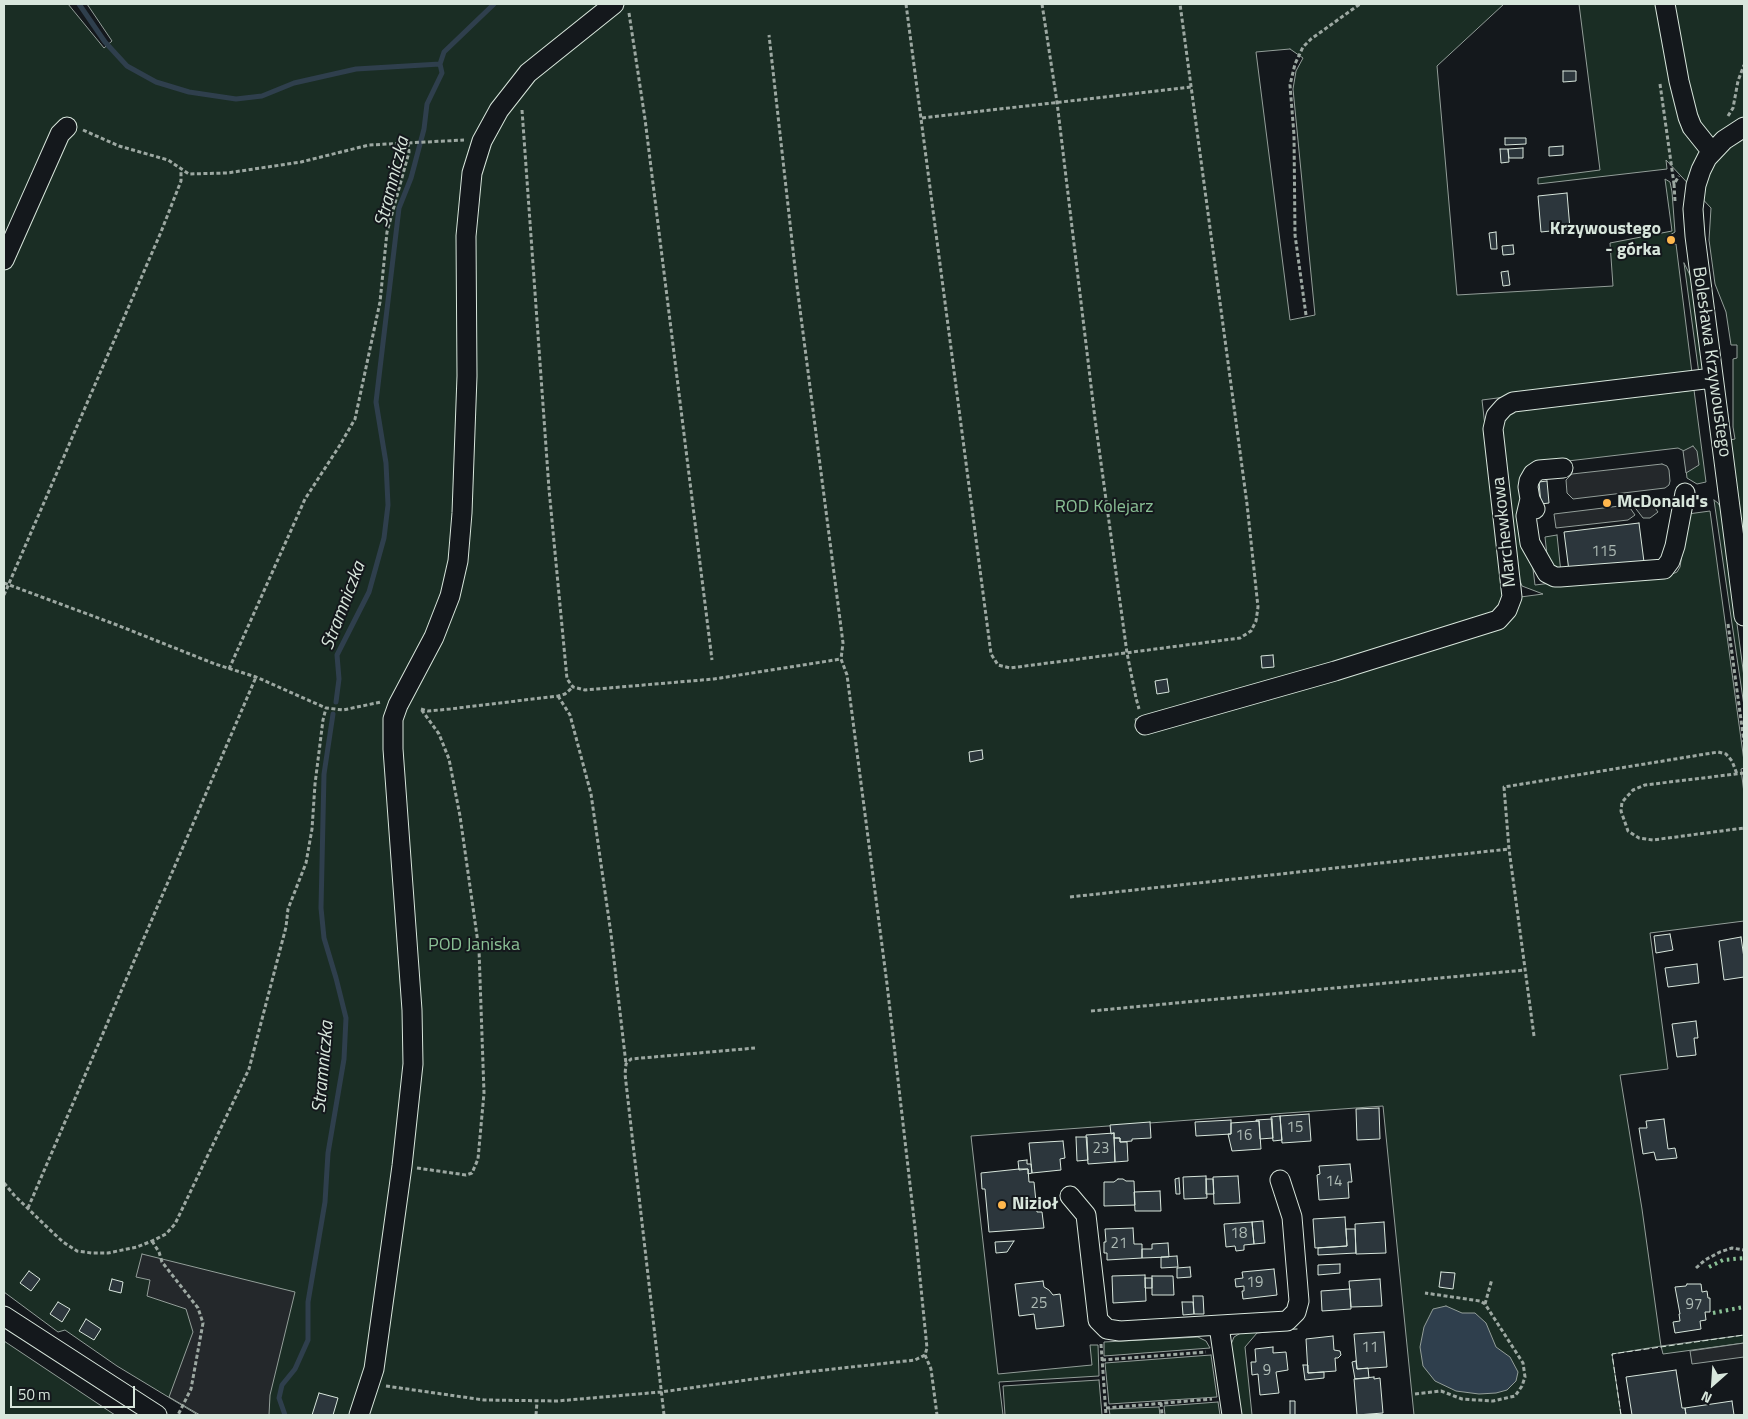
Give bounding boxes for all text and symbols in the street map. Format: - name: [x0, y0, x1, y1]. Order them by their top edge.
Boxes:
- water label: Stramniczka: [371, 135, 415, 229]
- place label: Krzywoustego - górka: [1550, 219, 1661, 262]
- marker: Krzywoustego - górka: [1665, 234, 1677, 246]
- street label: Bolesława Krzywoustego: [1687, 265, 1735, 459]
- street label: Marchewkowa: [1488, 476, 1522, 588]
- place label: McDonald's: [1617, 492, 1708, 514]
- park label: ROD Kolejarz: [1055, 497, 1153, 519]
- marker: McDonald's: [1601, 497, 1613, 509]
- house number: 115: [1591, 543, 1617, 561]
- water label: Stramniczka: [317, 559, 371, 653]
- park label: POD Janiska: [428, 935, 520, 957]
- water label: Stramniczka: [309, 1020, 339, 1114]
- house number: 15: [1287, 1119, 1303, 1137]
- house number: 16: [1236, 1127, 1252, 1145]
- house number: 23: [1093, 1140, 1109, 1158]
- house number: 14: [1326, 1173, 1342, 1191]
- place label: Nizioł: [1012, 1194, 1058, 1216]
- marker: Nizioł: [996, 1199, 1008, 1211]
- house number: 18: [1231, 1225, 1247, 1243]
- house number: 21: [1111, 1235, 1127, 1253]
- house number: 19: [1247, 1274, 1263, 1292]
- house number: 25: [1031, 1295, 1047, 1313]
- house number: 97: [1686, 1296, 1702, 1314]
- house number: 11: [1362, 1339, 1378, 1357]
- north arrow: [1688, 1359, 1738, 1409]
- house number: 9: [1263, 1362, 1271, 1380]
- scale bar: [12, 1376, 138, 1408]
- text: 50 m: [18, 1383, 51, 1406]
- text: N: [1697, 1386, 1715, 1409]

